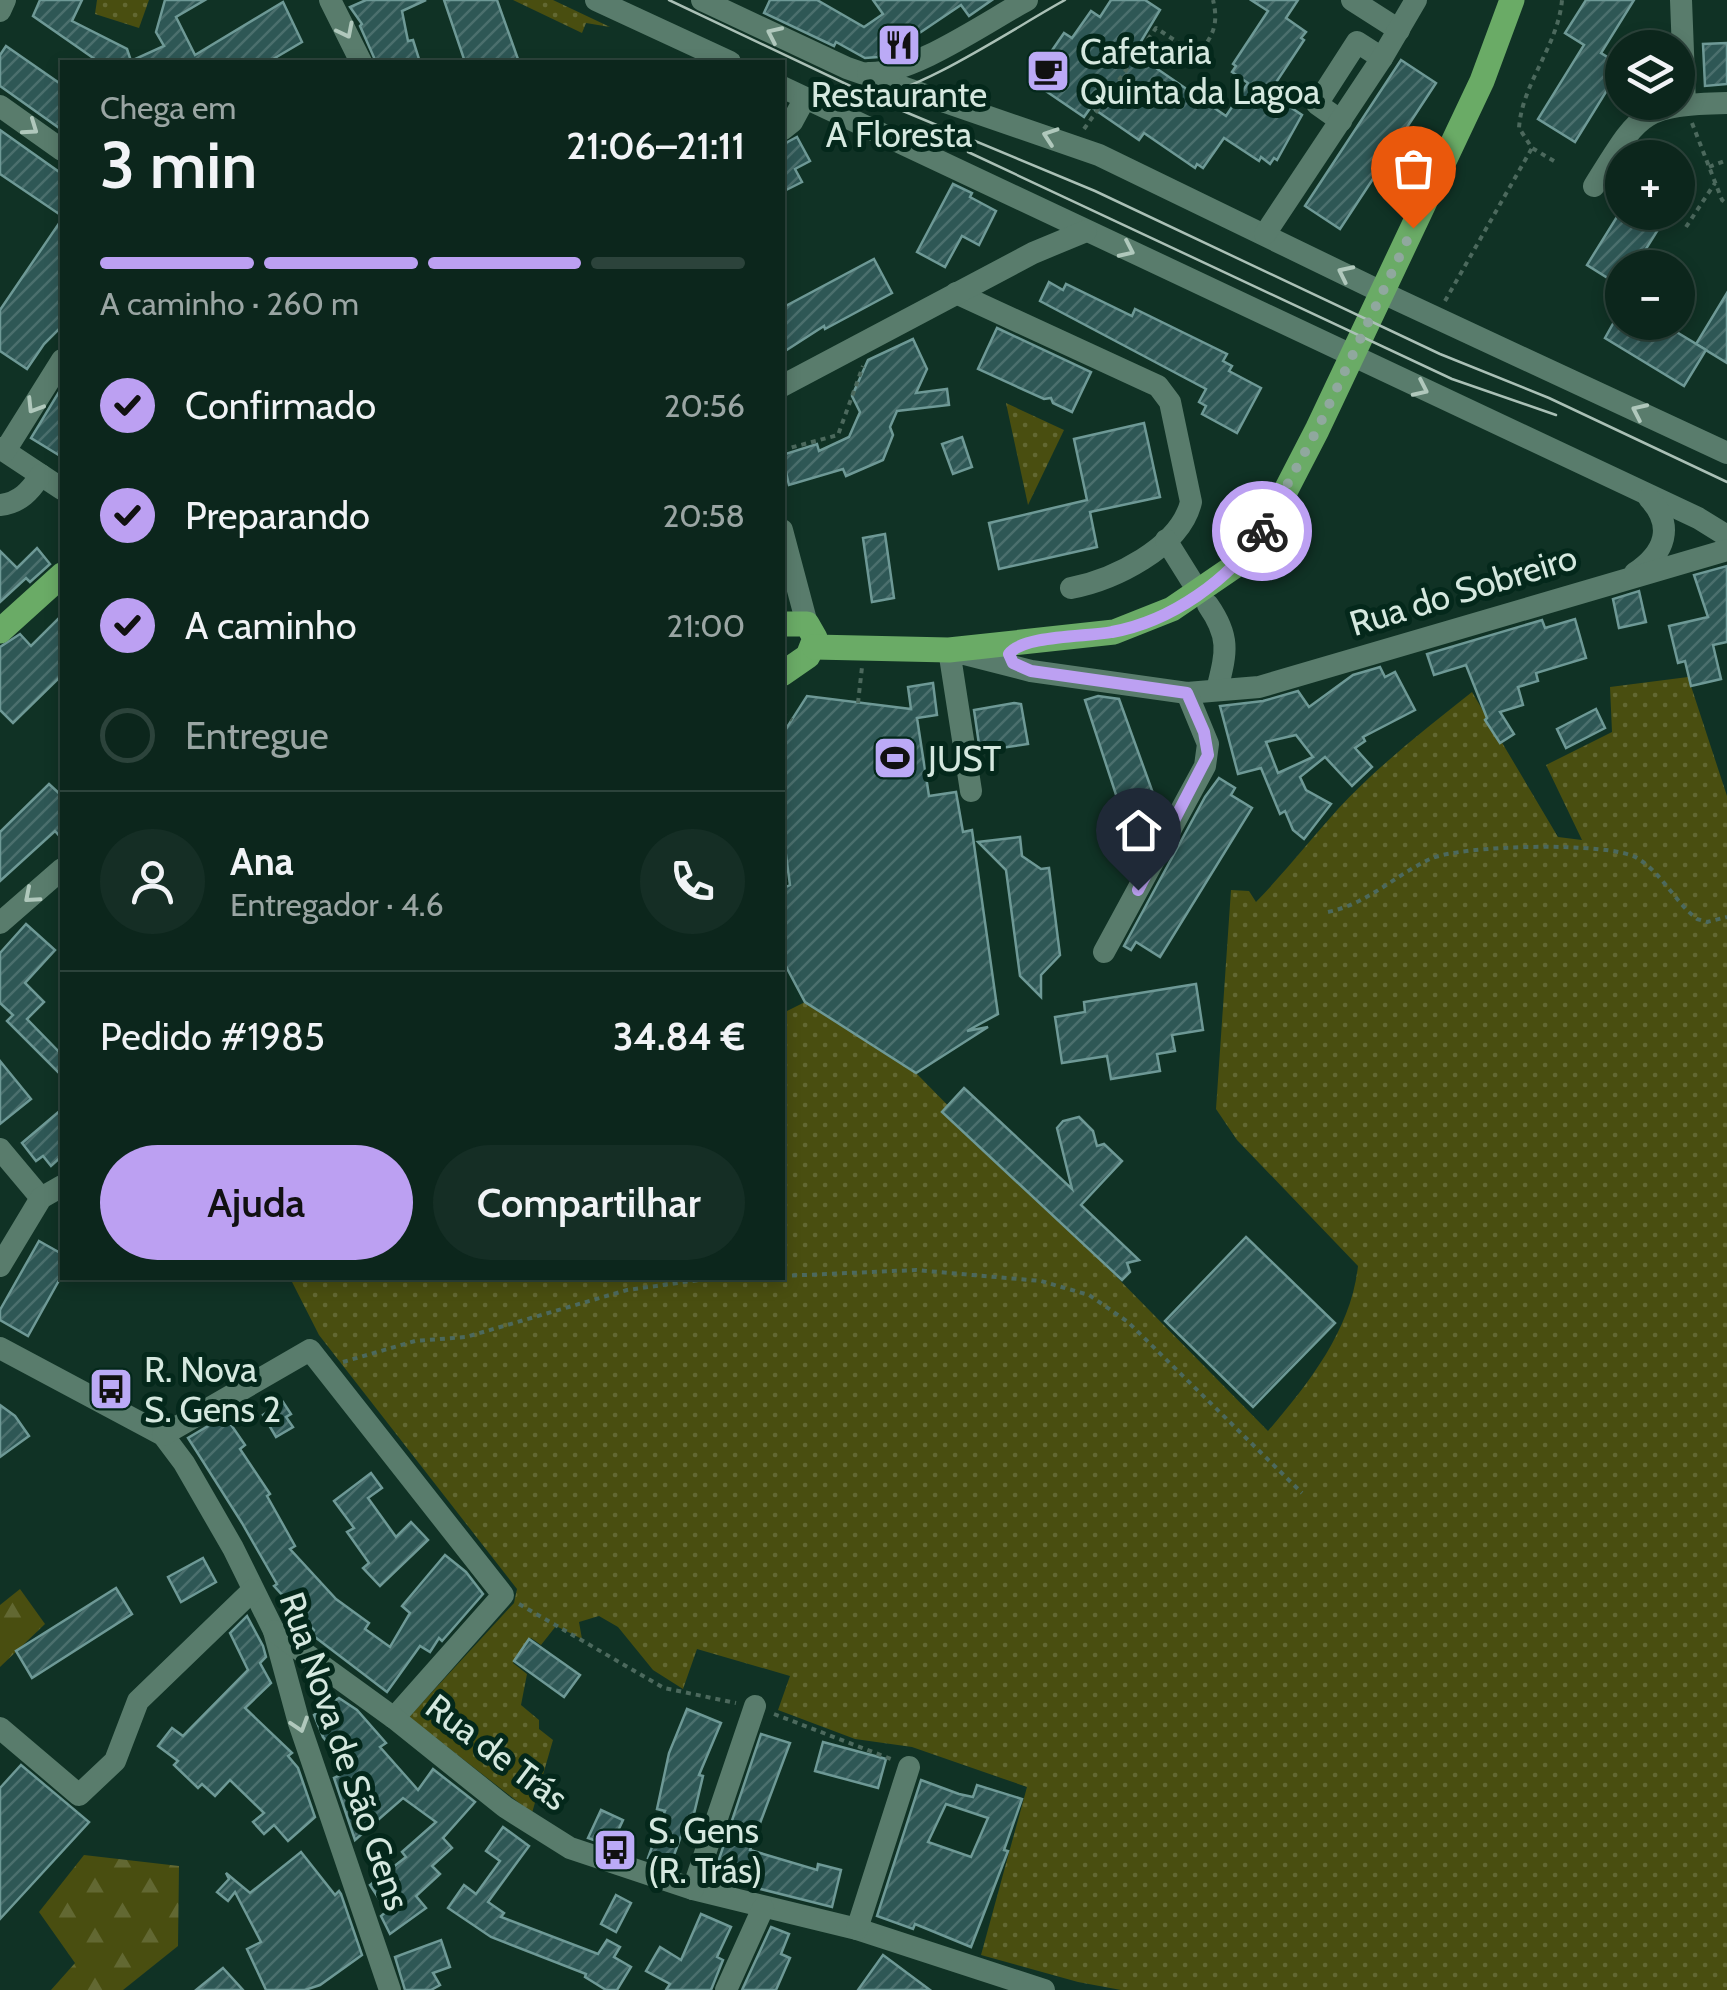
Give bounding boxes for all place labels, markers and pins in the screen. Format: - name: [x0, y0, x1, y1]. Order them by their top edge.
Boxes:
- restaurant icon: Restaurante A Floresta: [876, 22, 922, 68]
- place label: Cafetaria Quinta da Lagoa: [1080, 30, 1320, 113]
- cafe icon: Cafetaria Quinta da Lagoa: [1025, 48, 1071, 94]
- place label: Restaurante A Floresta: [811, 73, 987, 156]
- pin: [1371, 126, 1456, 229]
- sports icon: JUST: [872, 735, 918, 781]
- place label: JUST: [927, 737, 1002, 780]
- pin: [1096, 788, 1181, 891]
- place label: R. Nova S. Gens 2: [144, 1348, 281, 1431]
- bus stop icon: R. Nova S. Gens 2: [88, 1366, 134, 1412]
- place label: S. Gens (R. Trás): [648, 1809, 763, 1892]
- bus stop icon: S. Gens (R. Trás): [592, 1827, 638, 1873]

